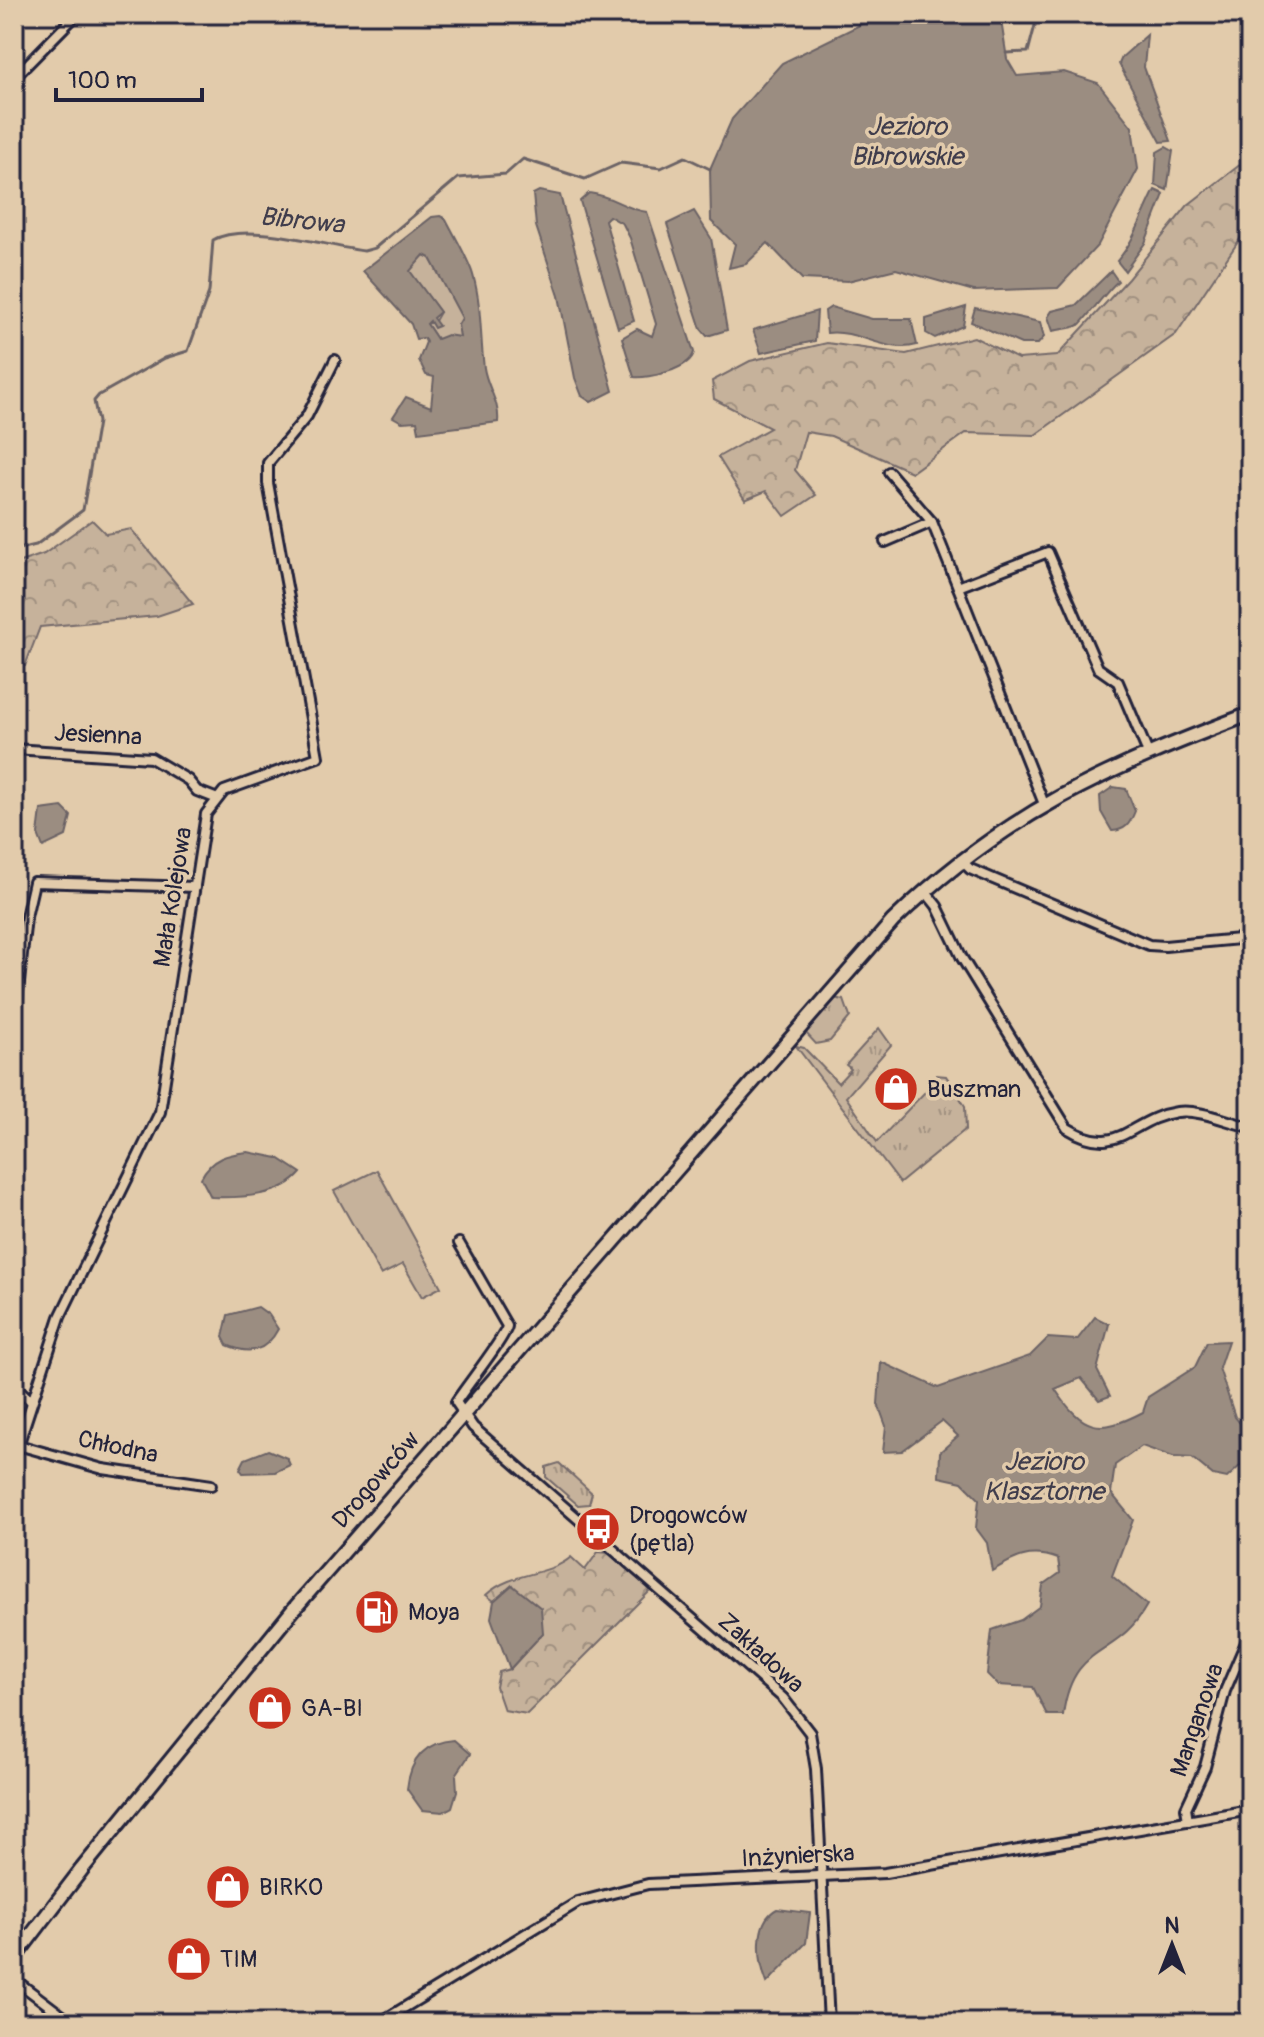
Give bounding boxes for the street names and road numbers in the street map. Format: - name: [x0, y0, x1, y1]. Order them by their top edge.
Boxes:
- street label: Jesienna: [53, 718, 143, 752]
- street label: Mała Kolejowa: [148, 825, 198, 969]
- street label: Chłodna: [75, 1424, 161, 1470]
- street label: Drogowców: [326, 1426, 426, 1534]
- street label: Zakładowa: [712, 1607, 810, 1699]
- street label: Manganowa: [1164, 1660, 1230, 1780]
- street label: Inżynierska: [741, 1839, 855, 1873]

